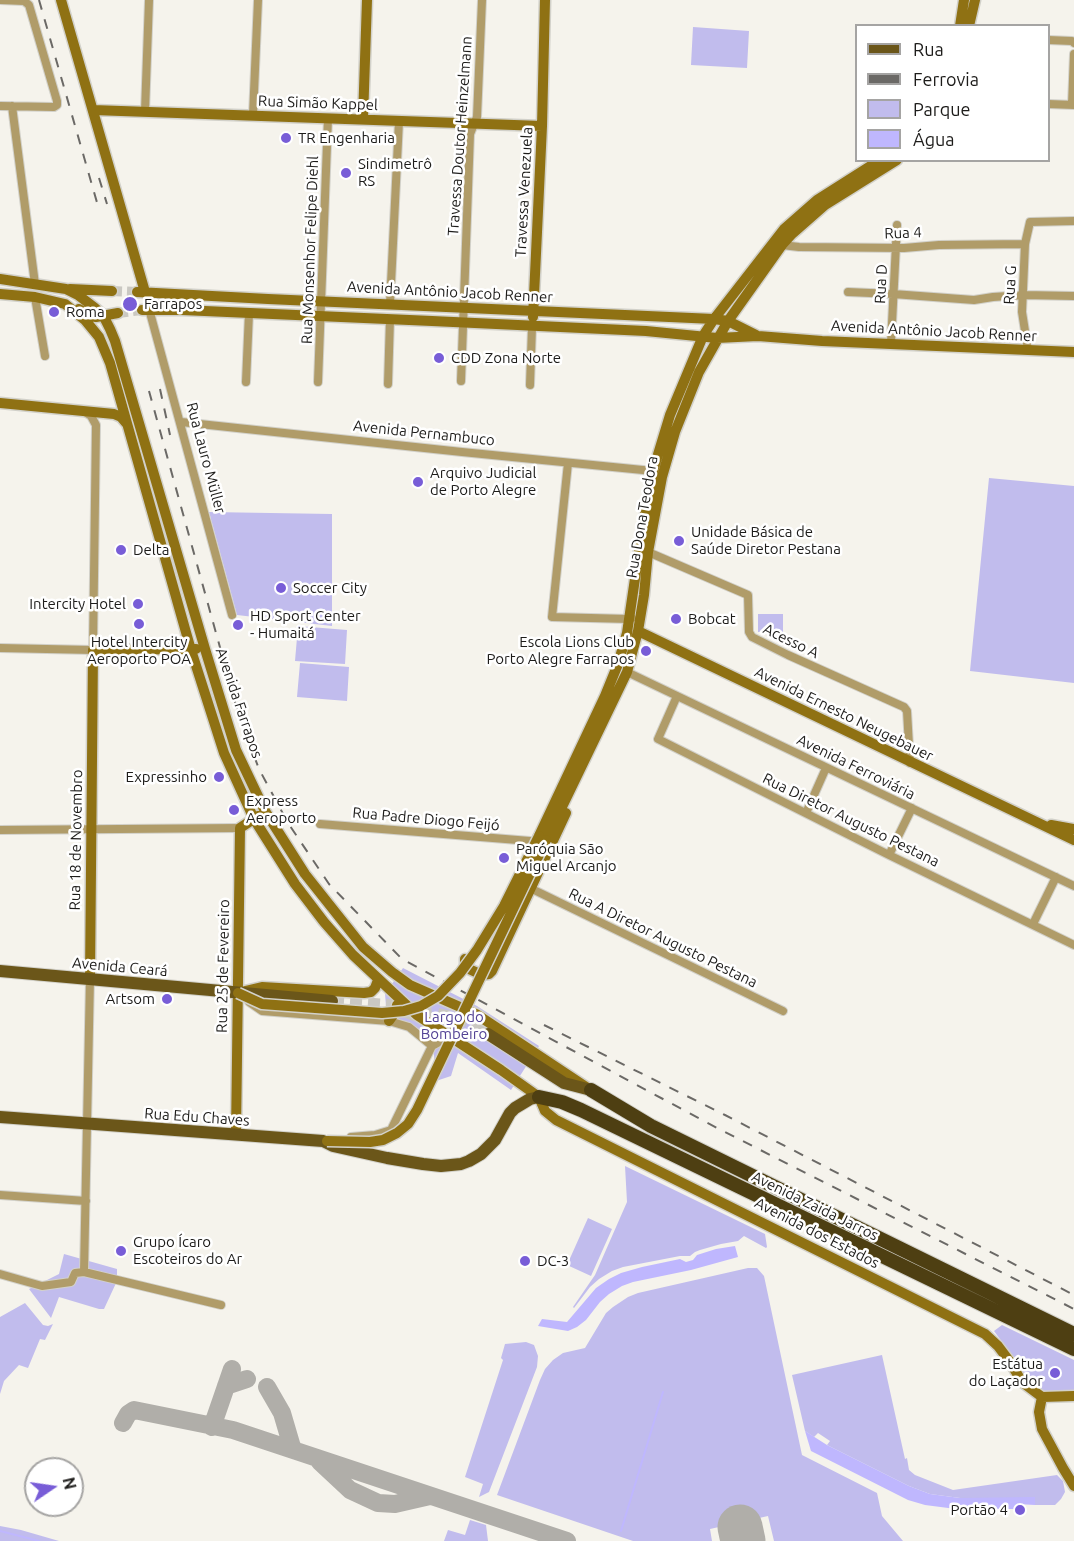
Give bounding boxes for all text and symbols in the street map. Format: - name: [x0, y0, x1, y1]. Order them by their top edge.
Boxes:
- legend: [855, 24, 1050, 162]
- street label: Travessa Doutor Heinzelmann: [444, 35, 476, 237]
- text: Rua: [913, 39, 944, 59]
- text: Ferrovia: [913, 69, 979, 89]
- street label: Rua Simão Kappel: [258, 92, 378, 114]
- text: Parque: [913, 99, 970, 119]
- street label: Travessa Venezuela: [512, 126, 536, 258]
- place label: TR Engenharia: [298, 129, 395, 147]
- text: Água: [913, 129, 955, 149]
- marker: TR Engenharia: [279, 131, 293, 145]
- place label: Sindimetrô RS: [358, 155, 432, 190]
- street label: Rua Monsenhor Felipe Diehl: [298, 156, 322, 344]
- marker: Sindimetrô RS: [339, 166, 353, 180]
- street label: Rua 4: [884, 223, 922, 243]
- street label: Rua D: [871, 264, 891, 304]
- street label: Rua G: [1000, 265, 1020, 305]
- street label: Avenida Antônio Jacob Renner: [347, 278, 553, 306]
- marker: Farrapos: [121, 295, 139, 313]
- place label: Farrapos: [144, 295, 202, 313]
- place label: Roma: [66, 303, 105, 321]
- marker: Roma: [47, 305, 61, 319]
- street label: Avenida Antônio Jacob Renner: [831, 317, 1037, 345]
- place label: CDD Zona Norte: [451, 349, 561, 367]
- marker: CDD Zona Norte: [432, 351, 446, 365]
- street label: Rua Lauro Müller: [183, 400, 229, 516]
- street label: Avenida Pernambuco: [352, 417, 496, 449]
- street label: Rua Dona Teodora: [622, 455, 662, 579]
- place label: Arquivo Judicial de Porto Alegre: [430, 464, 536, 499]
- marker: Arquivo Judicial de Porto Alegre: [411, 475, 425, 489]
- place label: Unidade Básica de Saúde Diretor Pestana: [691, 523, 841, 558]
- marker: Unidade Básica de Saúde Diretor Pestana: [672, 534, 686, 548]
- place label: Delta: [133, 541, 169, 559]
- marker: Delta: [114, 543, 128, 557]
- place label: Soccer City: [293, 579, 367, 597]
- marker: Soccer City: [274, 581, 288, 595]
- place label: Intercity Hotel: [29, 595, 126, 613]
- marker: Intercity Hotel: [131, 597, 145, 611]
- place label: HD Sport Center - Humaitá: [250, 607, 361, 642]
- place label: Bobcat: [688, 610, 736, 628]
- marker: Bobcat: [669, 612, 683, 626]
- marker: Hotel Intercity Aeroporto POA: [132, 617, 146, 631]
- marker: HD Sport Center - Humaitá: [231, 618, 245, 632]
- street label: Acesso A: [760, 620, 822, 662]
- place label: Hotel Intercity Aeroporto POA: [87, 633, 191, 668]
- place label: Escola Lions Club Porto Alegre Farrapos: [487, 633, 634, 668]
- marker: Escola Lions Club Porto Alegre Farrapos: [639, 644, 653, 658]
- street label: Avenida Farrapos: [212, 646, 266, 760]
- street label: Avenida Ernesto Neugebauer: [752, 663, 936, 765]
- street label: Avenida Ferroviária: [794, 731, 918, 803]
- place label: Expressinho: [126, 768, 207, 786]
- street label: Rua 18 de Novembro: [66, 769, 86, 911]
- street label: Rua Diretor Augusto Pestana: [760, 769, 942, 871]
- marker: Expressinho: [212, 770, 226, 784]
- place label: Express Aeroporto: [246, 792, 316, 827]
- marker: Express Aeroporto: [227, 803, 241, 817]
- street label: Rua Padre Diogo Feijó: [352, 804, 500, 834]
- place label: Paróquia São Miguel Arcanjo: [516, 840, 617, 875]
- marker: Paróquia São Miguel Arcanjo: [497, 851, 511, 865]
- street label: Rua A Diretor Augusto Pestana: [566, 884, 760, 992]
- street label: Rua 25 de Fevereiro: [213, 899, 233, 1033]
- street label: Avenida Ceará: [71, 954, 169, 980]
- place label: Artsom: [105, 990, 155, 1008]
- marker: Artsom: [160, 992, 174, 1006]
- park label: Largo do Bombeiro: [421, 1008, 487, 1043]
- street label: Rua Edu Chaves: [144, 1104, 250, 1130]
- street label: Avenida Zaida Jarros: [749, 1167, 881, 1245]
- street label: Avenida dos Estados: [752, 1194, 882, 1272]
- place label: Grupo Ícaro Escoteiros do Ar: [133, 1233, 242, 1268]
- marker: Grupo Ícaro Escoteiros do Ar: [114, 1244, 128, 1258]
- place label: DC-3: [537, 1252, 569, 1270]
- marker: DC-3: [518, 1254, 532, 1268]
- place label: Estátua do Laçador: [969, 1355, 1043, 1390]
- marker: Estátua do Laçador: [1048, 1366, 1062, 1380]
- north arrow: [24, 1457, 84, 1517]
- text: N: [59, 1476, 80, 1491]
- place label: Portão 4: [950, 1501, 1008, 1519]
- marker: Portão 4: [1013, 1503, 1027, 1517]

